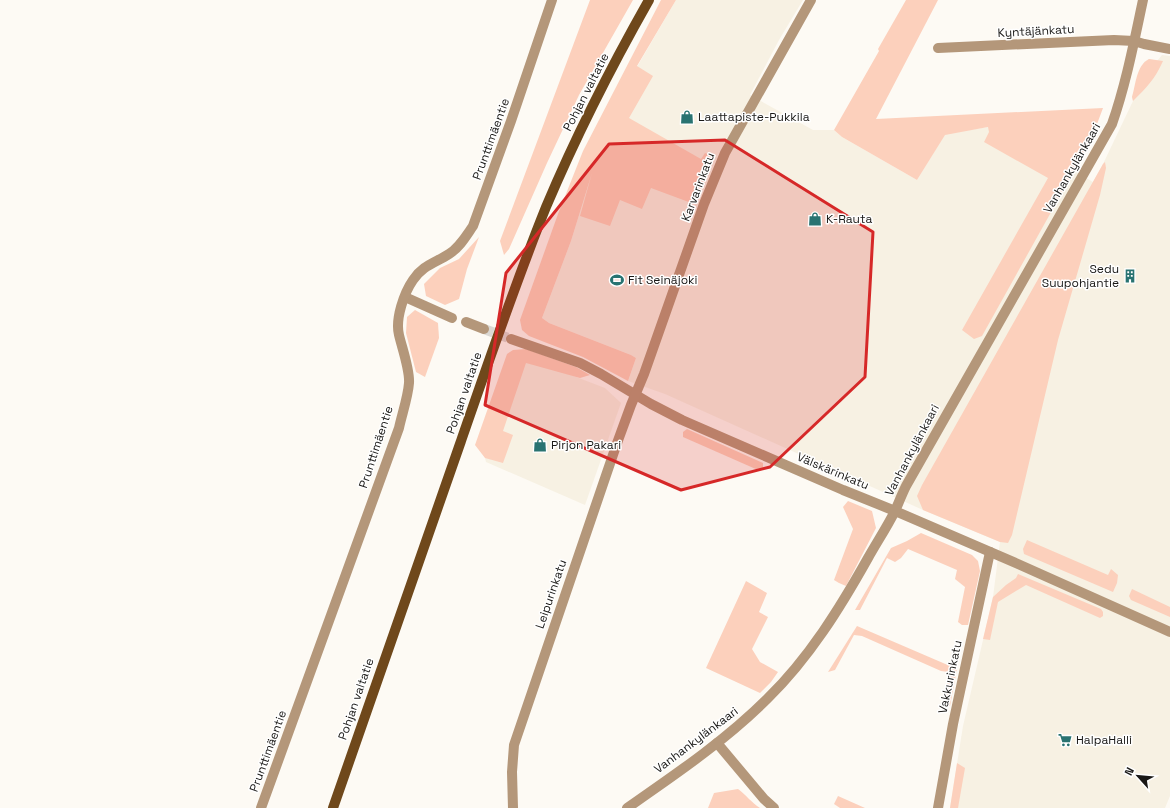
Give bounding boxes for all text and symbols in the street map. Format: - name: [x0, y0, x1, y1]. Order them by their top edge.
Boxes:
- street label: Kyntäjänkatu: [997, 21, 1075, 41]
- street label: Pohjan valtatie: [559, 50, 613, 134]
- street label: Prunttimäentie: [469, 96, 513, 182]
- shop icon: Laattapiste-Pukkila: [679, 109, 695, 125]
- place label: Laattapiste-Pukkila: [698, 109, 810, 125]
- street label: Vanhankylänkaari: [1040, 120, 1104, 216]
- street label: Karvarinkatu: [678, 150, 718, 224]
- shop icon: K-Rauta: [807, 211, 823, 227]
- place label: K-Rauta: [826, 211, 872, 227]
- place label: Sedu Suupohjantie: [1042, 261, 1119, 291]
- building icon: Sedu Suupohjantie: [1122, 268, 1138, 284]
- sports icon: Fit Seinäjoki: [609, 272, 625, 288]
- place label: Fit Seinäjoki: [628, 272, 698, 288]
- street label: Pohjan valtatie: [442, 350, 486, 436]
- street label: Vanhankylänkaari: [881, 401, 943, 499]
- street label: Prunttimäentie: [355, 404, 397, 490]
- shop icon: Pirjon Pakari: [532, 437, 548, 453]
- place label: Pirjon Pakari: [551, 437, 621, 453]
- street label: Välskärinkatu: [794, 449, 872, 493]
- street label: Leipurinkatu: [532, 557, 570, 631]
- street label: Vakkurinkatu: [934, 639, 966, 715]
- street label: Pohjan valtatie: [334, 656, 378, 742]
- street label: Vanhankylänkaari: [651, 703, 741, 777]
- street label: Prunttimäentie: [246, 708, 290, 794]
- supermarket icon: HalpaHalli: [1057, 732, 1073, 748]
- place label: HalpaHalli: [1076, 732, 1132, 748]
- north arrow: [1118, 756, 1158, 796]
- text: N: [1121, 765, 1137, 778]

